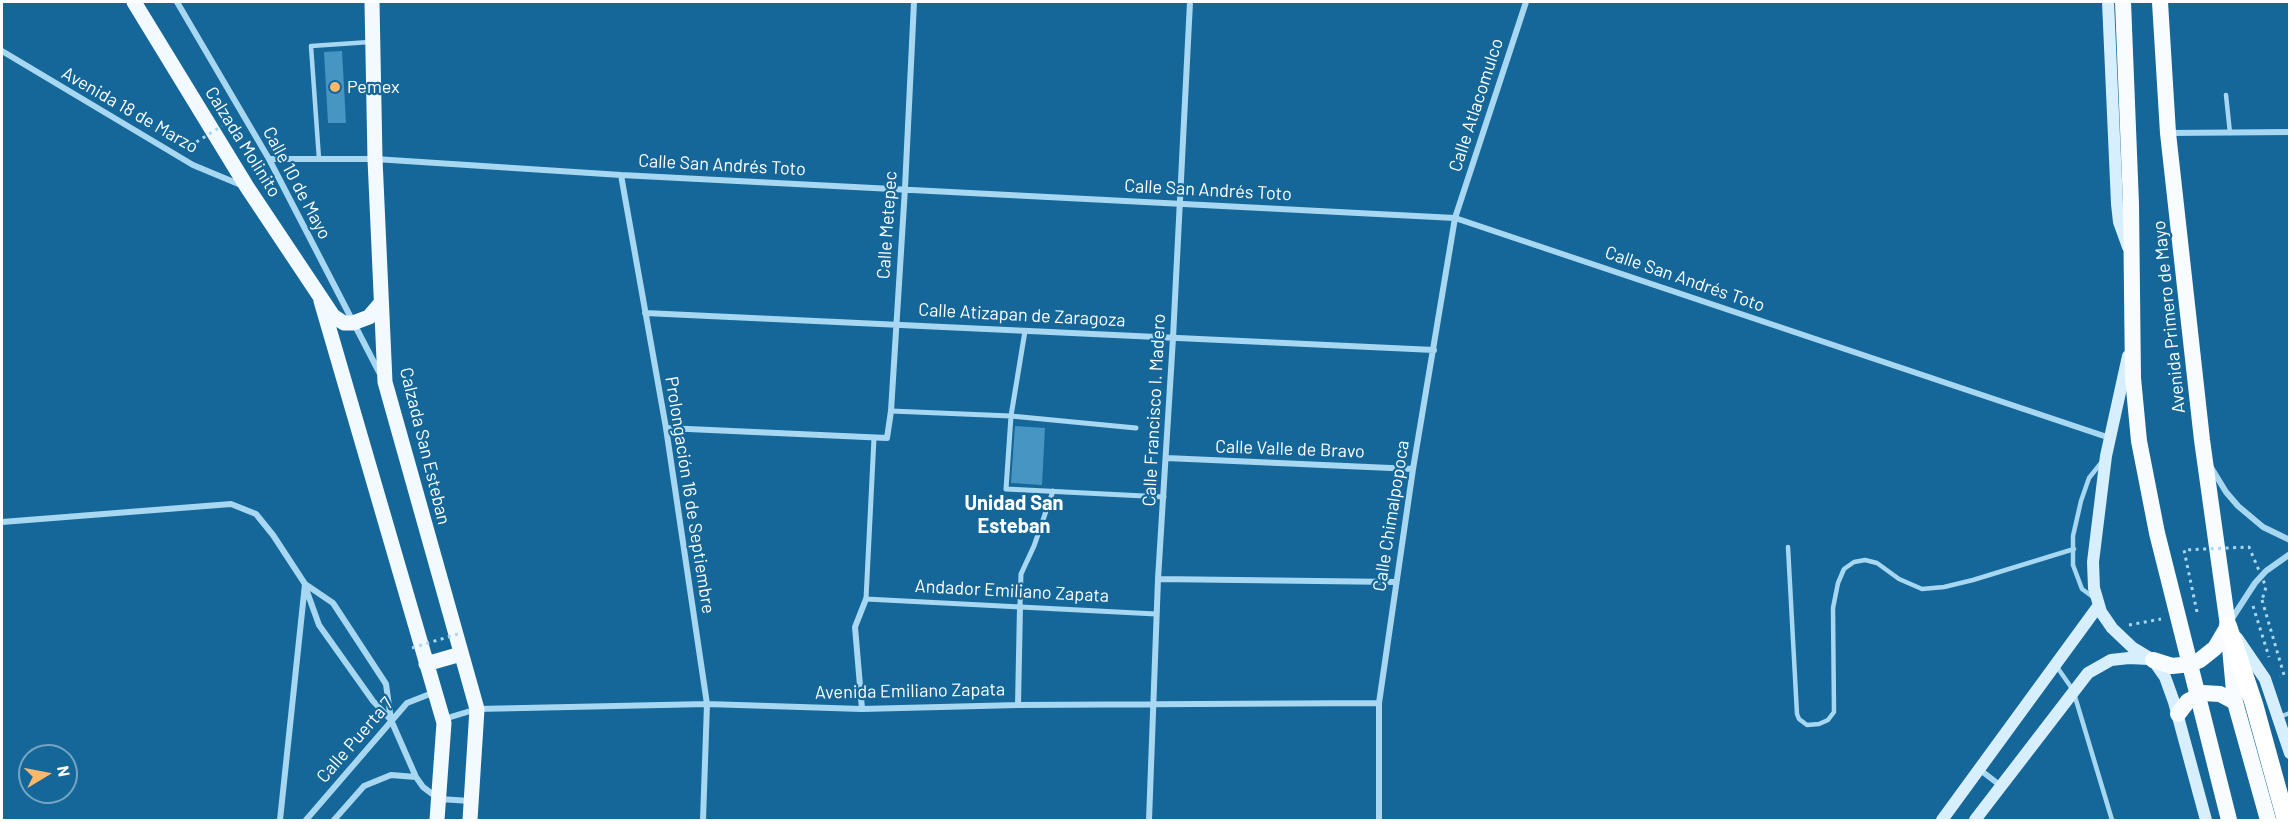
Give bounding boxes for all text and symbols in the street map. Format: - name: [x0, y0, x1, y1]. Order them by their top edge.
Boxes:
- street label: Calle Atlacomulco: [1444, 36, 1508, 174]
- street label: Avenida 18 de Marzo: [58, 62, 202, 158]
- place label: Pemex: [347, 76, 400, 98]
- marker: Pemex: [328, 80, 342, 94]
- street label: Calzada Molinito: [201, 83, 285, 201]
- street label: Calle 10 de Mayo: [258, 123, 336, 243]
- street label: Calle San Andrés Toto: [638, 150, 806, 180]
- street label: Calle Metepec: [872, 170, 902, 280]
- street label: Calle San Andrés Toto: [1124, 175, 1292, 205]
- street label: Avenida Primero de Mayo: [2148, 219, 2190, 415]
- street label: Calle San Andrés Toto: [1602, 241, 1768, 317]
- street label: Calle Atizapan de Zaragoza: [918, 299, 1126, 331]
- street label: Calle Francisco I. Madero: [1138, 313, 1170, 507]
- street label: Calzada San Esteban: [395, 365, 455, 527]
- street label: Prolongación 16 de Septiembre: [661, 375, 719, 615]
- street label: Calle Valle de Bravo: [1215, 436, 1365, 462]
- street label: Calle Chimalpopoca: [1368, 439, 1414, 593]
- district label: Unidad San Esteban: [964, 491, 1064, 538]
- street label: Andador Emiliano Zapata: [914, 575, 1110, 607]
- street label: Avenida Emiliano Zapata: [815, 679, 1005, 703]
- street label: Calle Puerta 7: [312, 693, 398, 787]
- north arrow: [18, 744, 78, 804]
- text: N: [54, 764, 75, 778]

